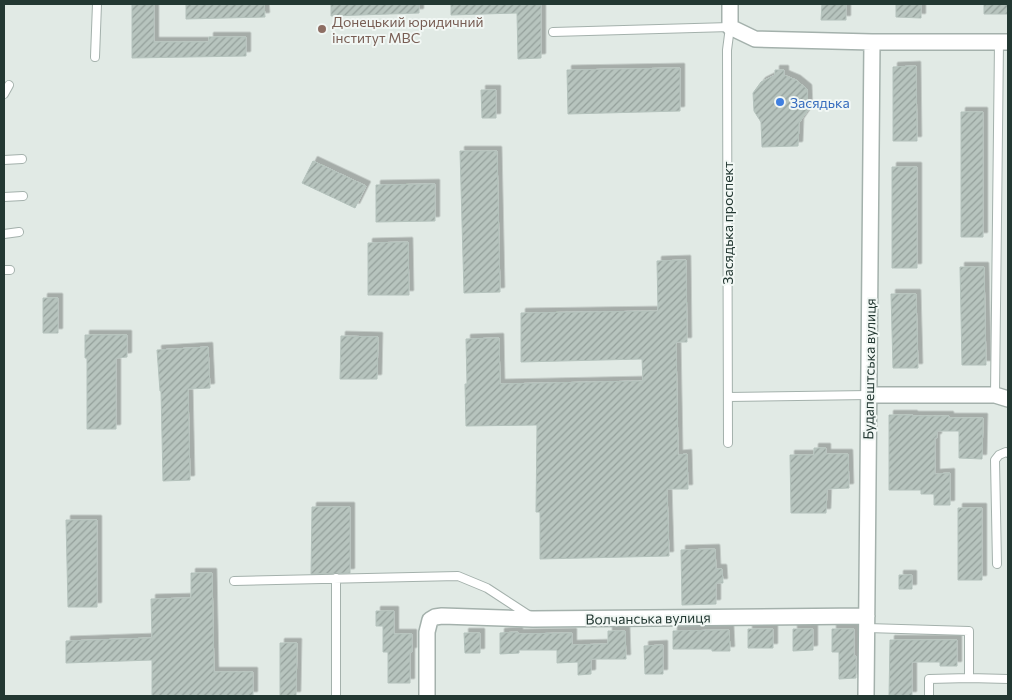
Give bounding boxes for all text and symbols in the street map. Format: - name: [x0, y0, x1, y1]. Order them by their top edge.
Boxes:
- place label: Донецький юридичний інститут МВС: [332, 13, 484, 46]
- marker: Донецький юридичний інститут МВС: [316, 23, 328, 35]
- place label: Засядька: [790, 94, 850, 111]
- marker: Засядька: [774, 96, 786, 108]
- street label: Засядька проспект: [719, 161, 736, 285]
- street label: Будапештська вулиця: [859, 298, 879, 440]
- street label: Волчанська вулиця: [585, 608, 711, 628]

